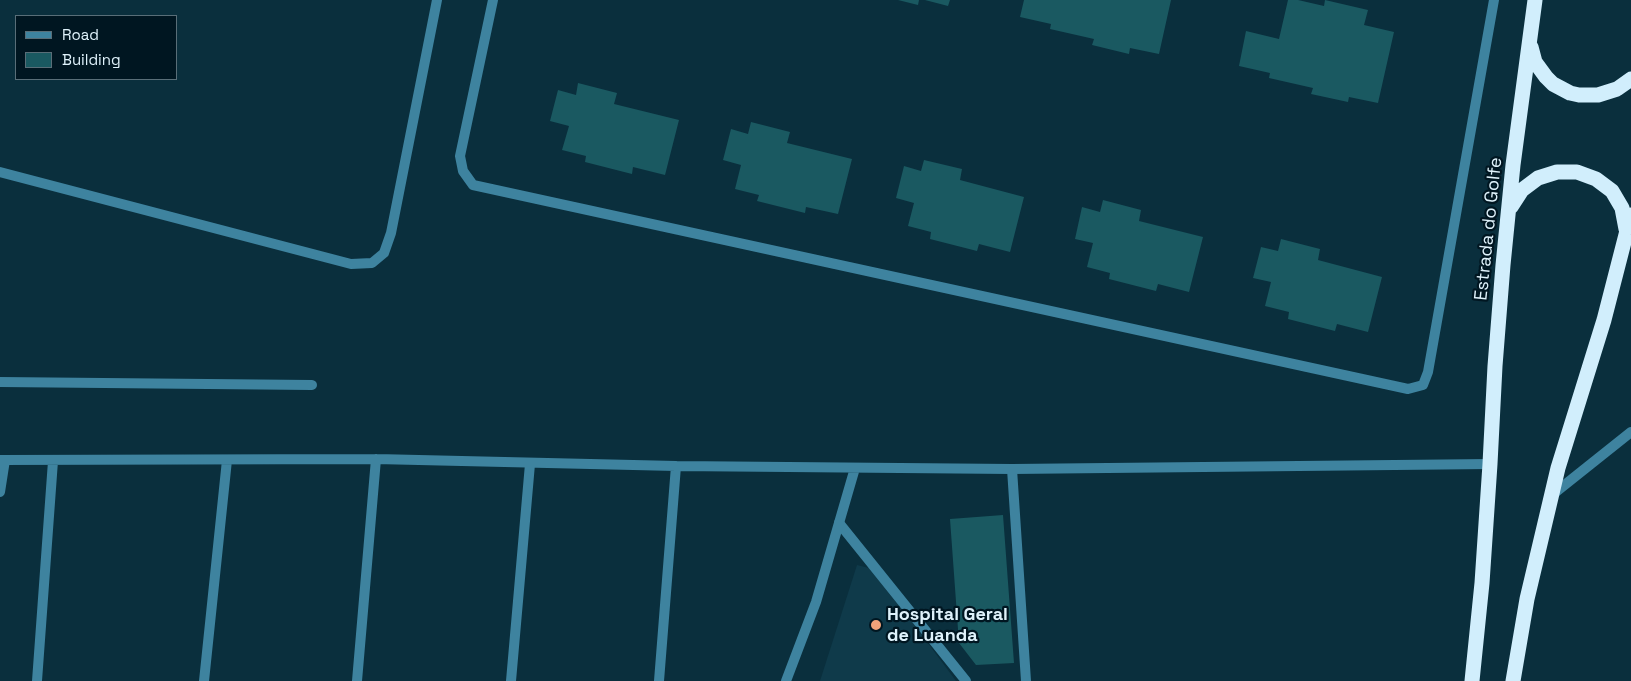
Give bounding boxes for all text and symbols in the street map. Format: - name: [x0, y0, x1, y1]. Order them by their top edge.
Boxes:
- legend: [15, 15, 178, 80]
- text: Road: [62, 25, 99, 44]
- text: Building: [62, 50, 121, 69]
- street label: Estrada do Golfe: [1471, 156, 1507, 302]
- place label: Hospital Geral de Luanda: [887, 604, 1008, 646]
- marker: Hospital Geral de Luanda: [869, 618, 883, 632]

